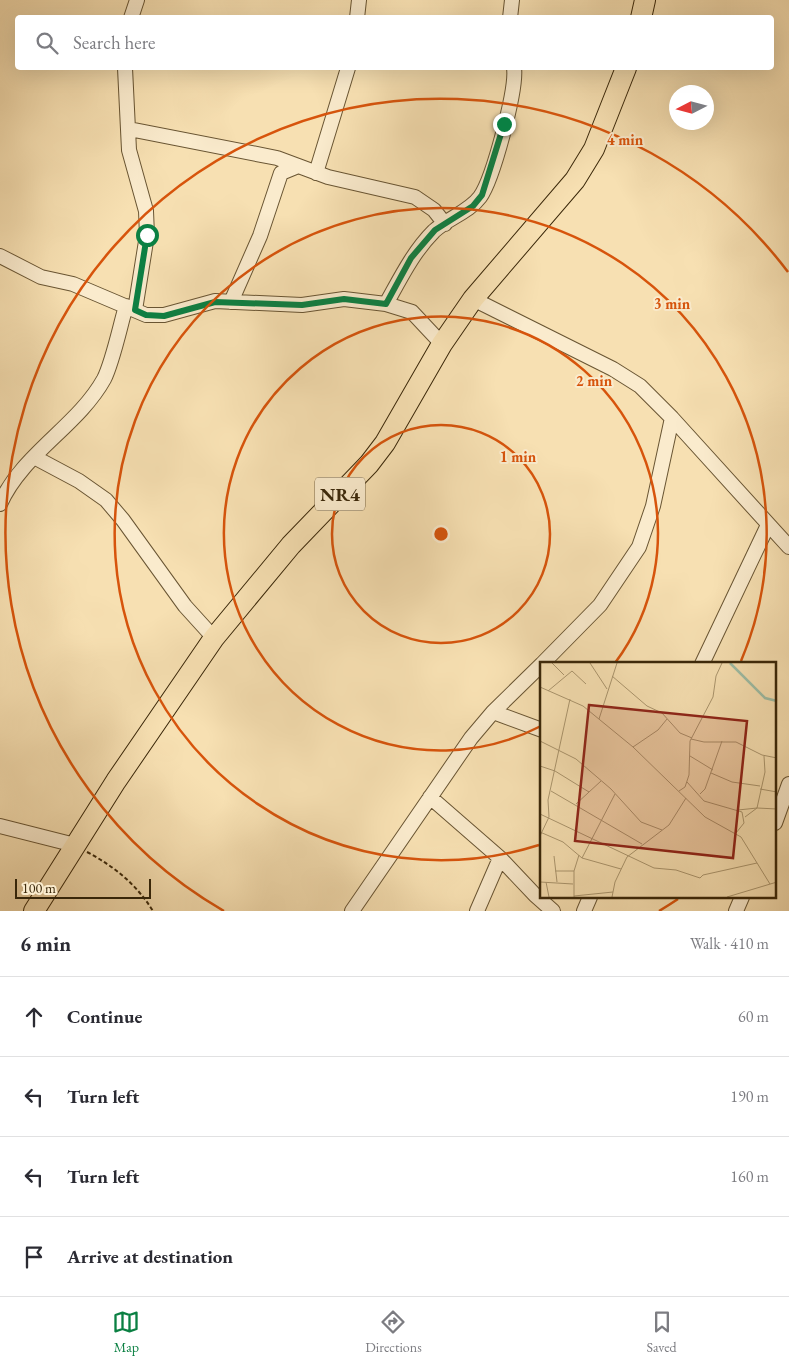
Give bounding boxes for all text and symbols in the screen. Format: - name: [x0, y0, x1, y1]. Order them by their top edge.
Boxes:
- search box: [15, 15, 774, 70]
- icon: search: [33, 29, 61, 57]
- text: Search here: [73, 30, 155, 55]
- north arrow: [669, 85, 714, 130]
- route end: [493, 113, 516, 136]
- text: 4 min: [607, 130, 644, 149]
- route start: [136, 224, 159, 247]
- text: 3 min: [654, 294, 691, 313]
- text: 2 min: [576, 371, 613, 390]
- text: 1 min: [500, 447, 537, 466]
- road number: NR4: [315, 478, 365, 510]
- centre of rings: [432, 525, 450, 543]
- inset map: [540, 662, 776, 898]
- scale bar: [15, 876, 151, 899]
- text: 100 m: [22, 879, 56, 897]
- text: 6 min: [20, 930, 71, 957]
- text: Walk · 410 m: [690, 933, 769, 954]
- icon: ahead: [20, 1003, 48, 1031]
- text: Continue: [67, 1004, 142, 1029]
- text: 60 m: [738, 1006, 769, 1027]
- icon: left: [20, 1083, 48, 1111]
- text: Turn left: [67, 1084, 139, 1109]
- text: 190 m: [730, 1086, 769, 1107]
- icon: left: [20, 1163, 48, 1191]
- text: Turn left: [67, 1164, 139, 1189]
- text: 160 m: [730, 1166, 769, 1187]
- icon: arrive: [20, 1243, 48, 1271]
- text: Arrive at destination: [67, 1244, 233, 1269]
- tab: Map: [112, 1308, 140, 1356]
- tab: Directions: [365, 1308, 422, 1356]
- tab: Saved: [647, 1308, 677, 1356]

